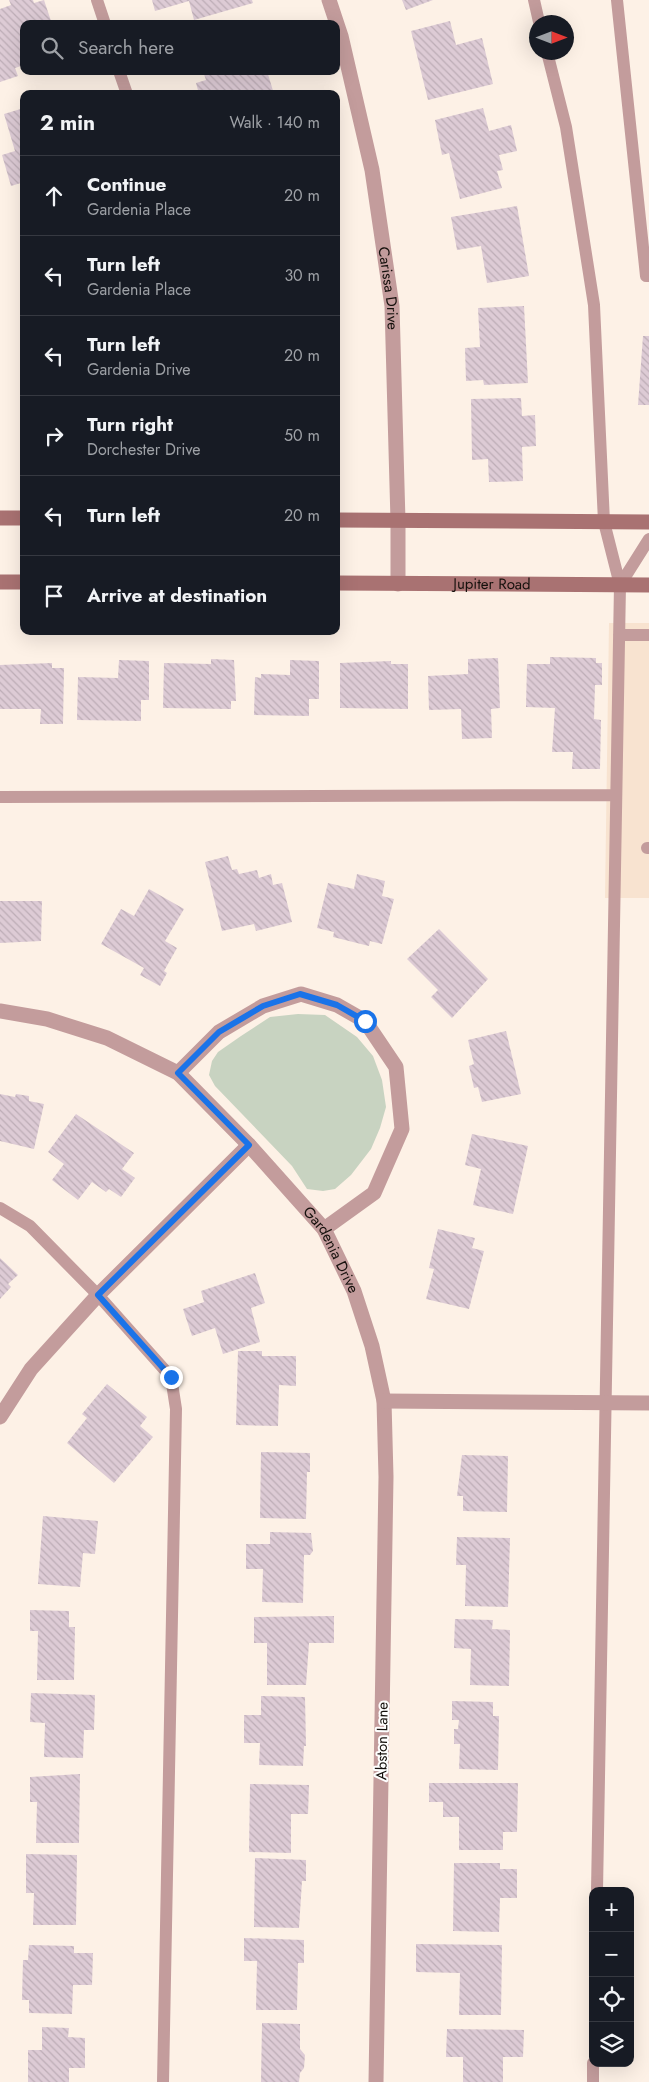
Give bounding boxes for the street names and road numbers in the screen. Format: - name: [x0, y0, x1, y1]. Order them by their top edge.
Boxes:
- street label: Carissa Drive: [372, 245, 404, 331]
- street label: Jupiter Road: [451, 573, 531, 595]
- street label: Gardenia Drive: [298, 1201, 365, 1297]
- street label: Abston Lane: [370, 1701, 394, 1780]

